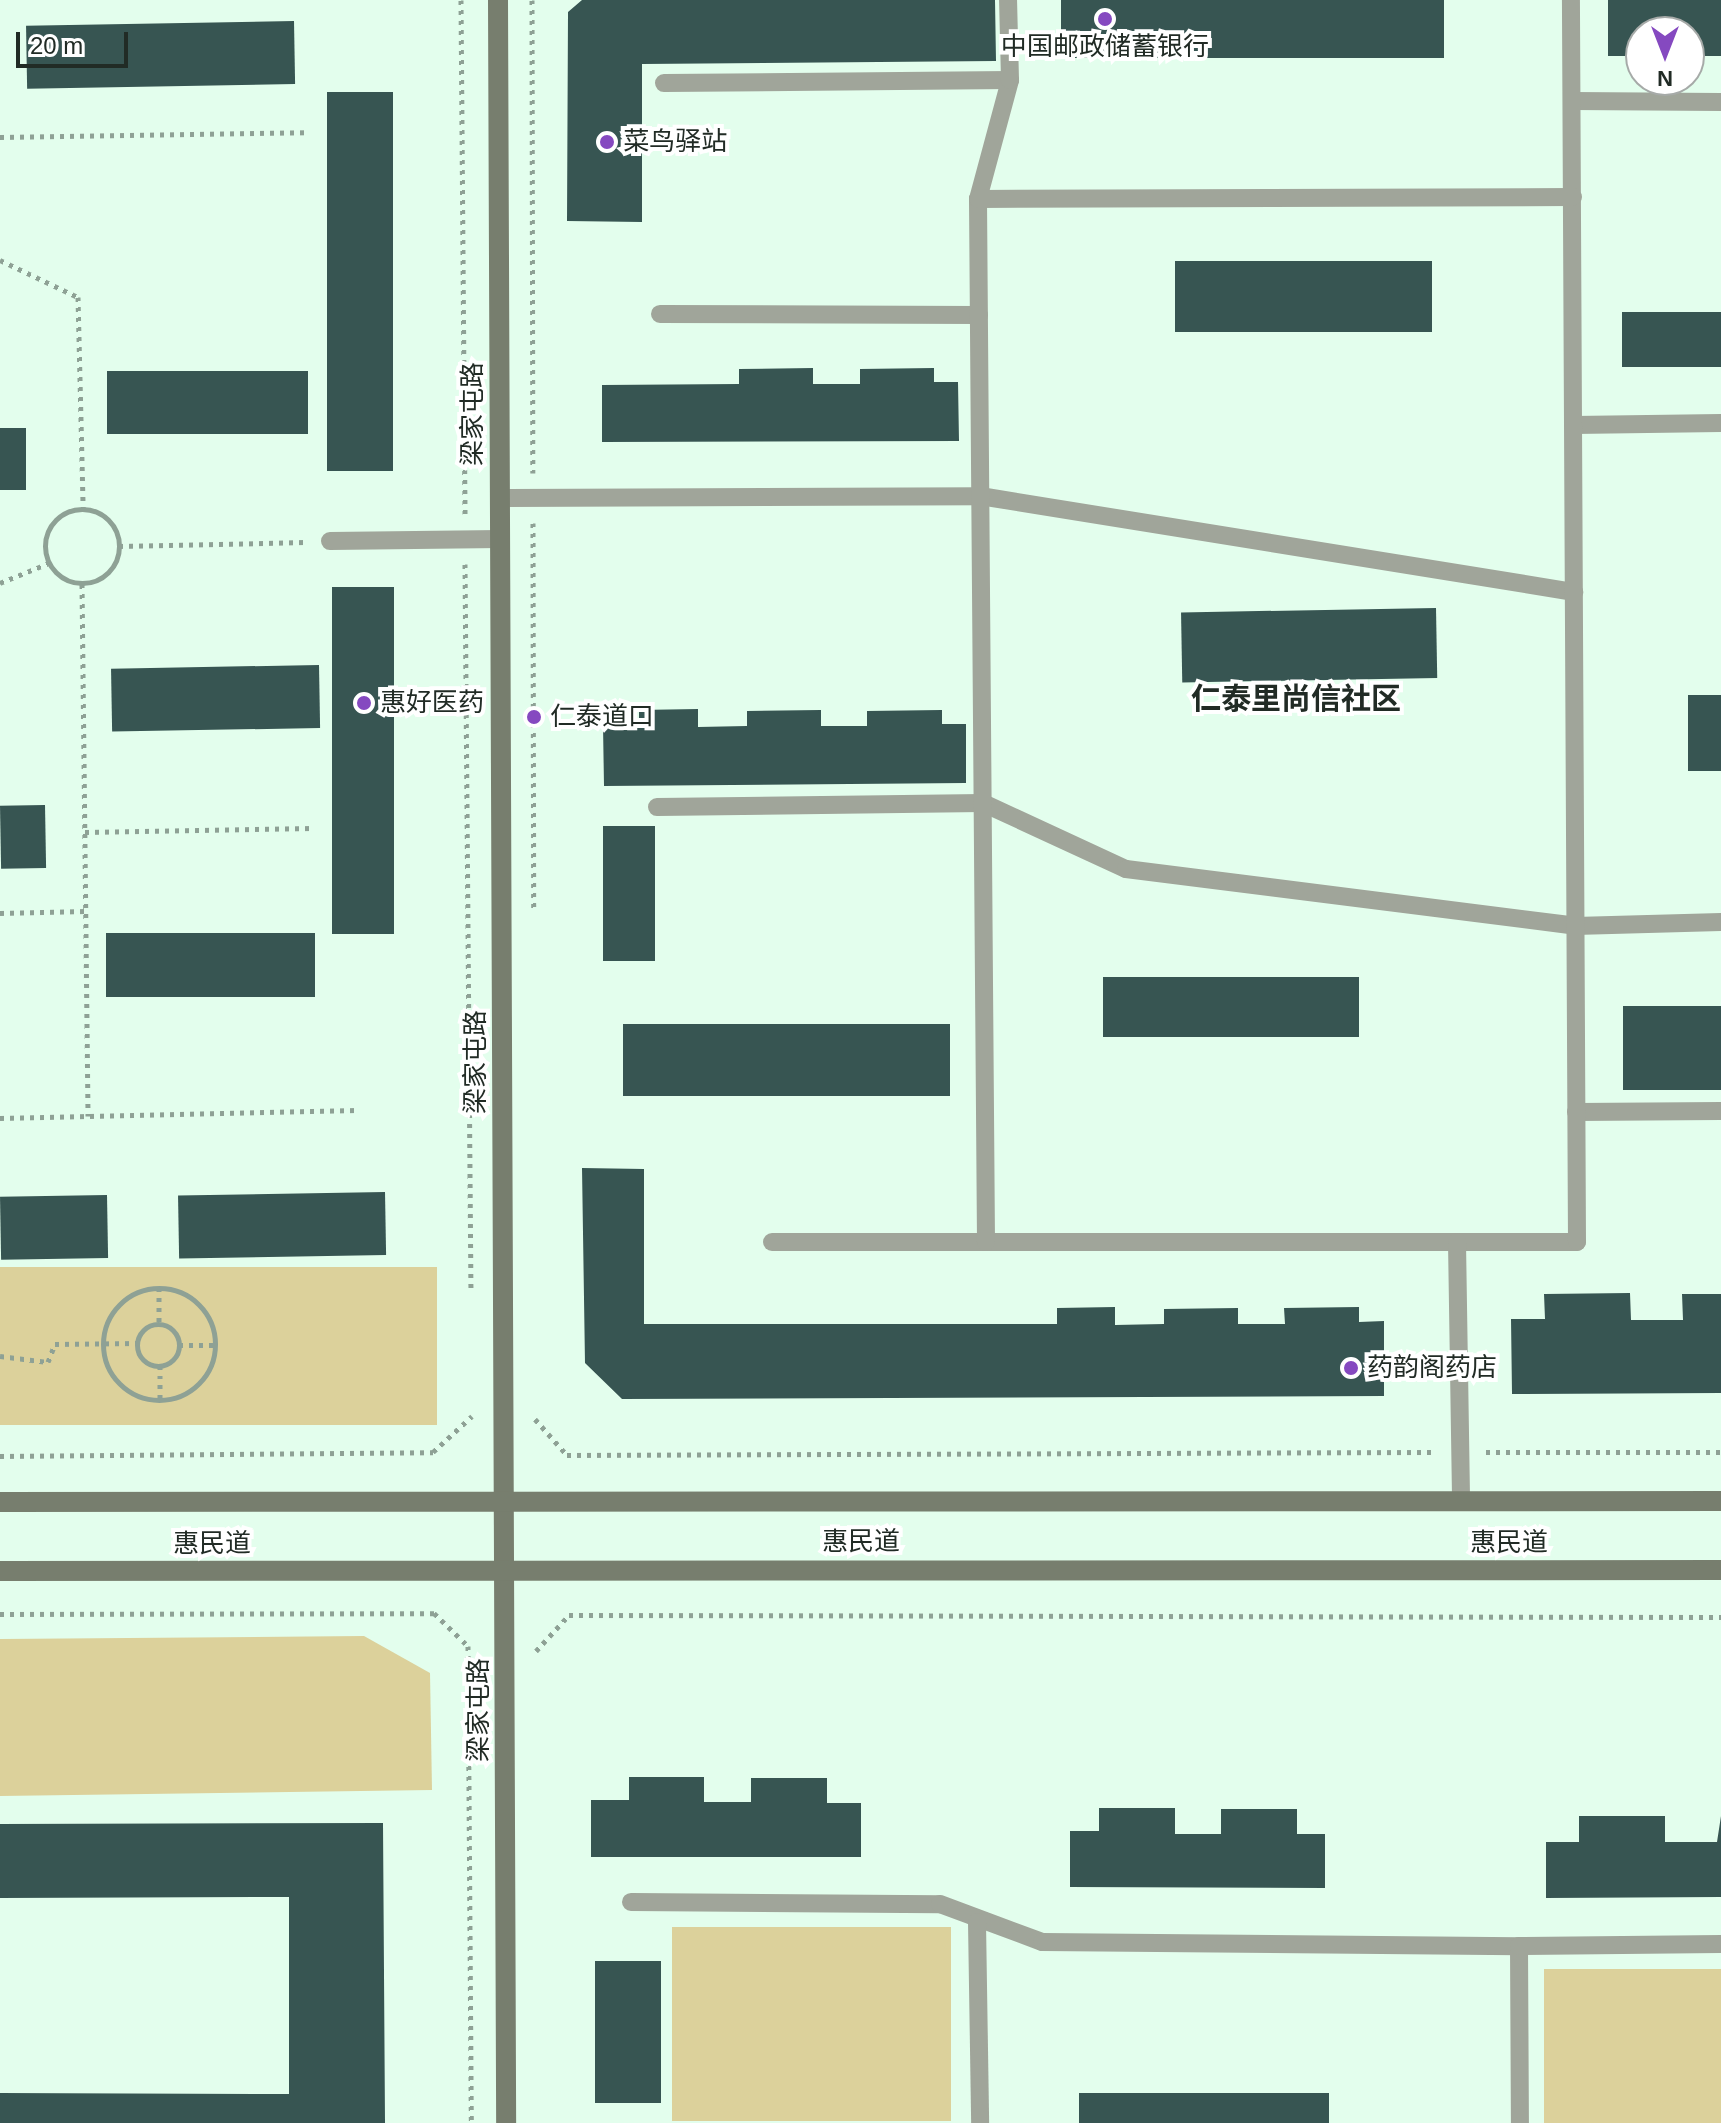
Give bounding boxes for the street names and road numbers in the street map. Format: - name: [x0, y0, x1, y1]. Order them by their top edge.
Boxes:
- street label: 梁家屯路: [457, 362, 489, 466]
- street label: 梁家屯路: [460, 1010, 492, 1114]
- street label: 惠民道: [822, 1526, 900, 1558]
- street label: 惠民道: [1470, 1527, 1548, 1559]
- street label: 惠民道: [173, 1528, 251, 1560]
- street label: 梁家屯路: [463, 1658, 495, 1762]

